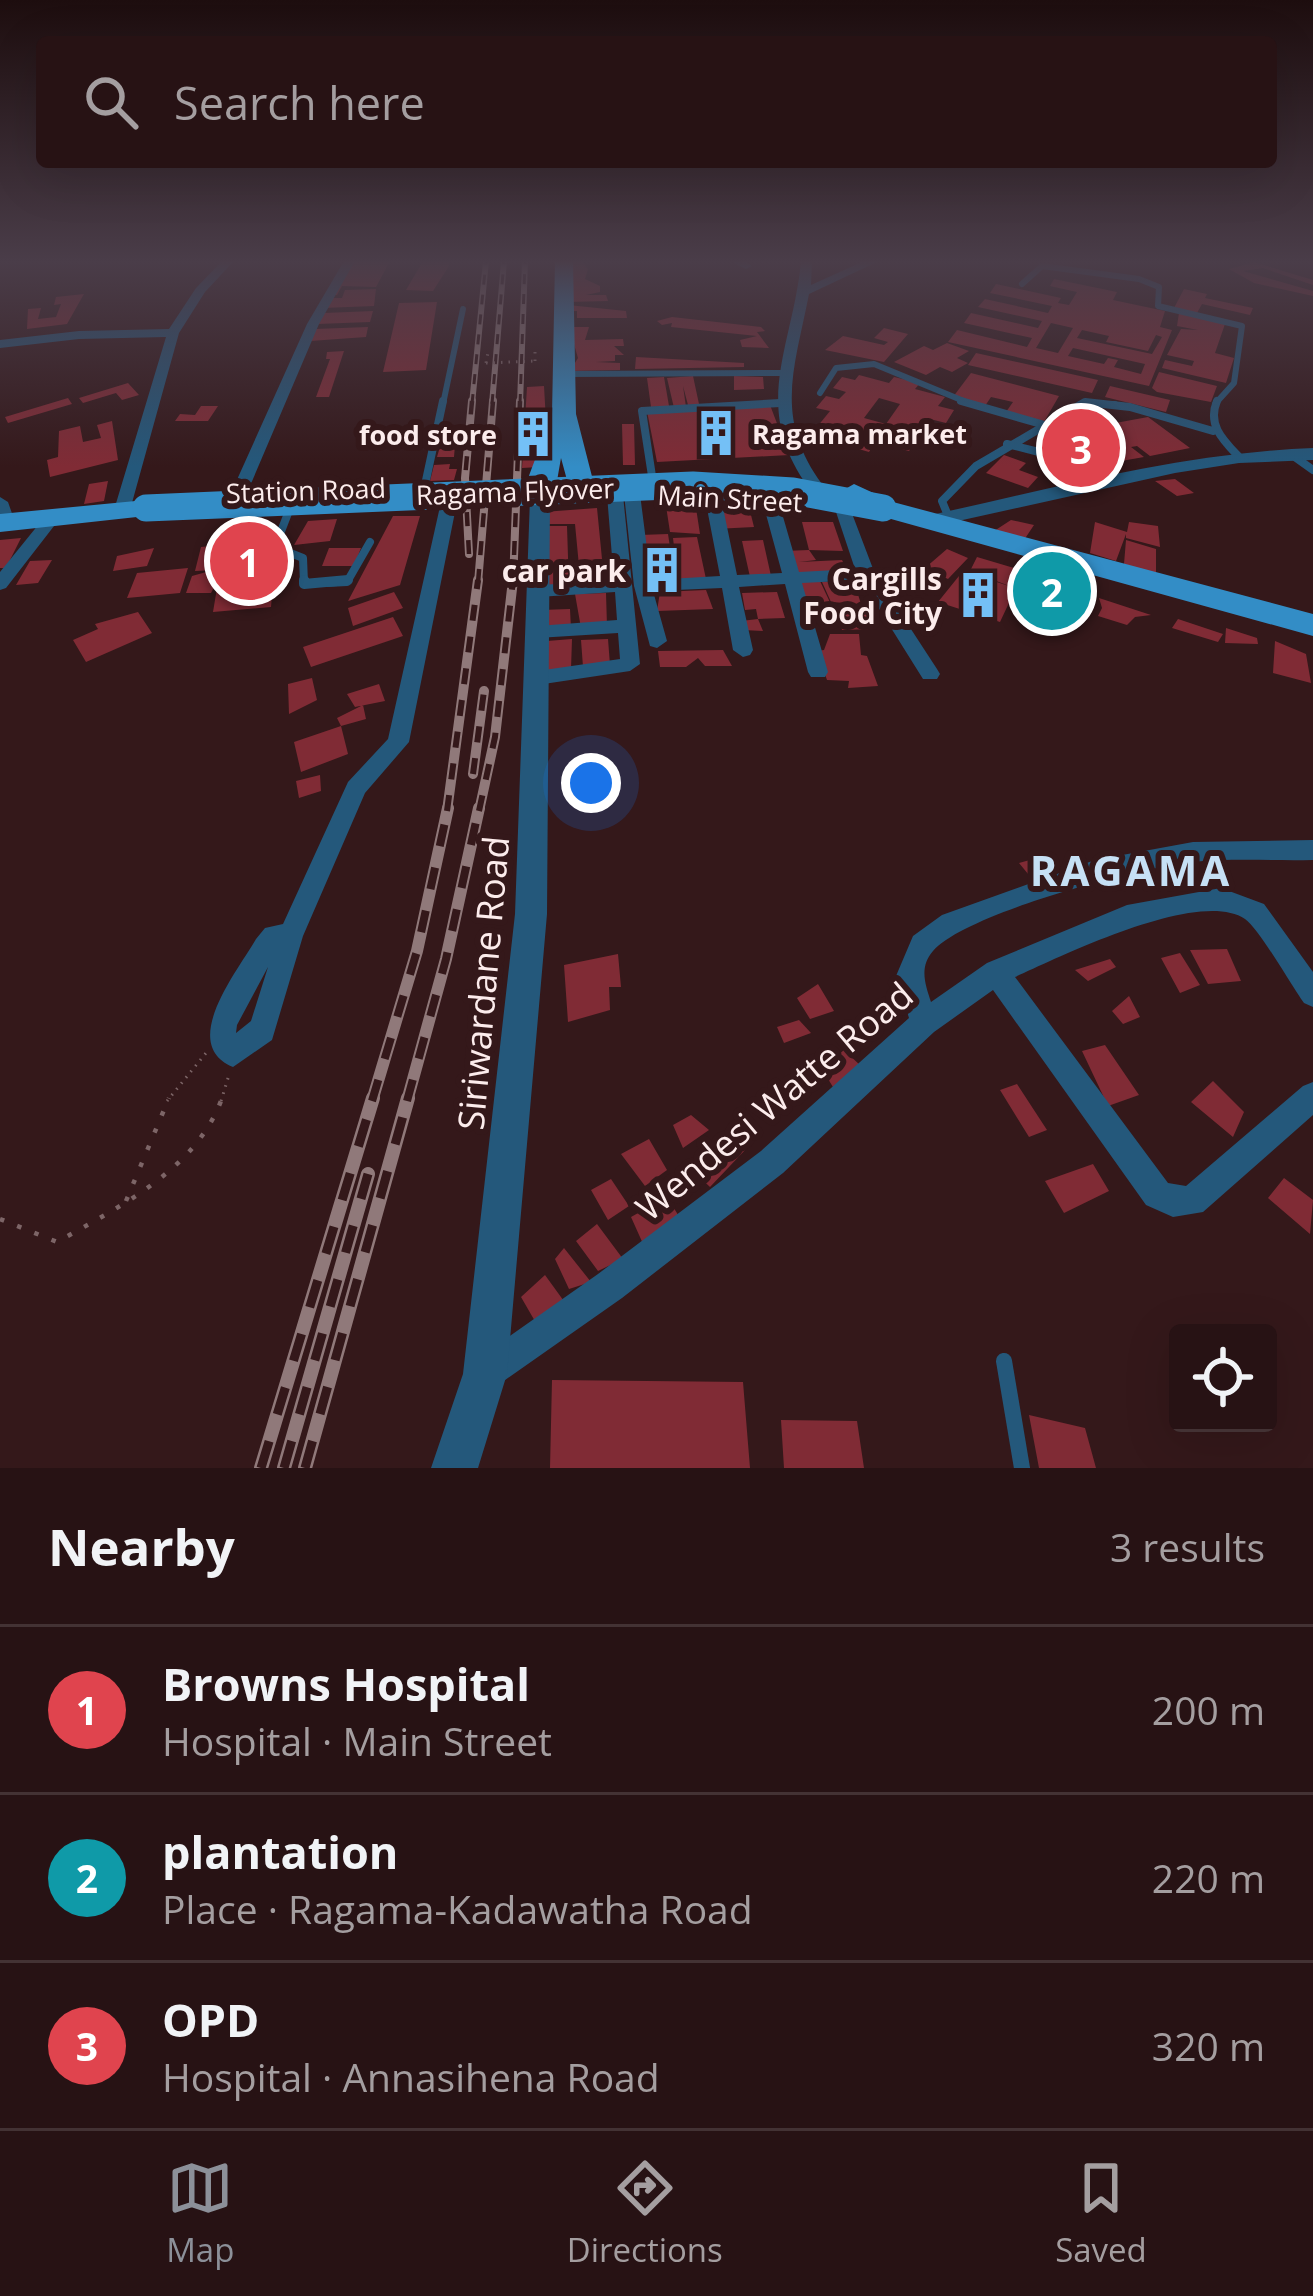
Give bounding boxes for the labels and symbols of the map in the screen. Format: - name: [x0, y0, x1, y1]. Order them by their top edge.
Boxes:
- pin: 3: [1042, 403, 1120, 493]
- building icon: Ragama market: [691, 408, 741, 458]
- building icon: food store: [508, 409, 558, 459]
- place label: Ragama market: [752, 415, 967, 452]
- place label: food store: [359, 416, 497, 453]
- street label: Station Road: [225, 469, 387, 511]
- street label: Ragama Flyover: [415, 469, 615, 513]
- street label: Main Street: [657, 476, 803, 520]
- pin: 1: [210, 516, 288, 606]
- building icon: car park: [637, 545, 687, 595]
- pin: 2: [1013, 546, 1091, 636]
- place label: car park: [502, 550, 626, 591]
- place label: Cargills Food City: [803, 558, 943, 633]
- building icon: Cargills Food City: [953, 570, 1003, 620]
- your location: [561, 753, 621, 813]
- street label: Siriwardane Road: [446, 834, 520, 1132]
- district label: RAGAMA: [1030, 841, 1232, 898]
- street label: Wendesi Watte Road: [625, 970, 923, 1232]

